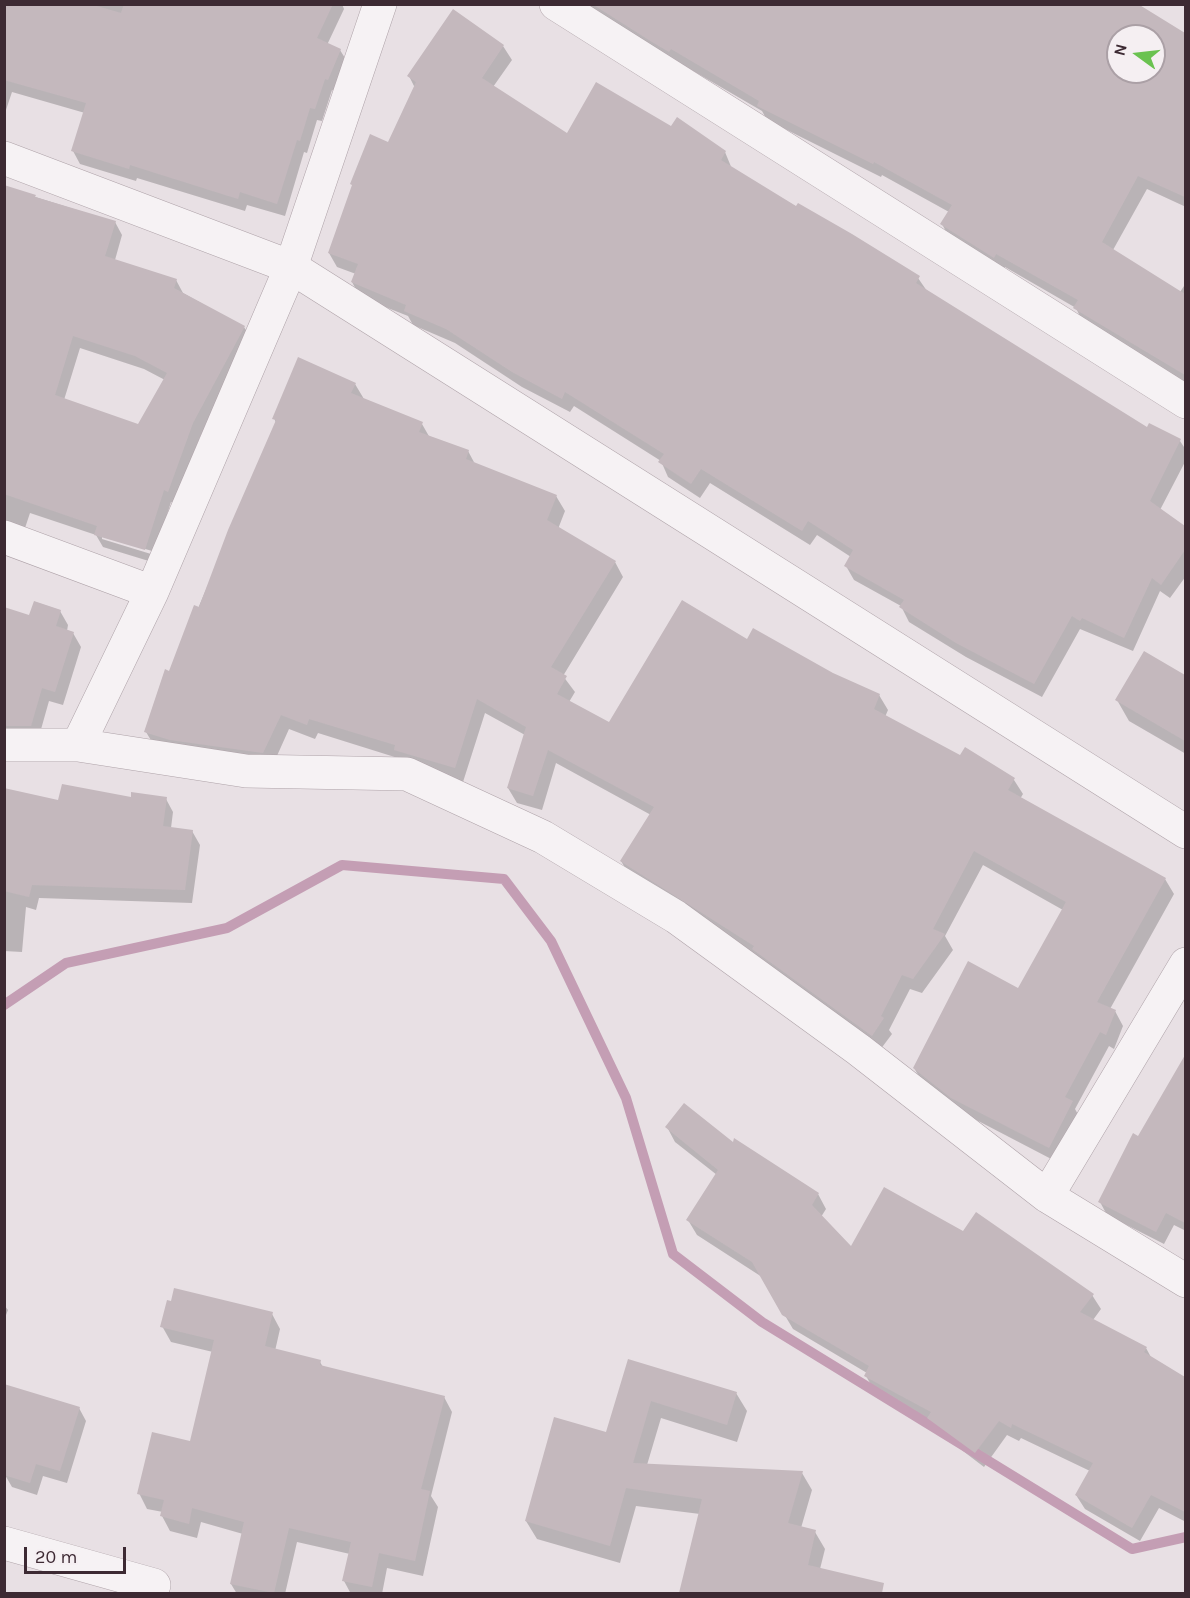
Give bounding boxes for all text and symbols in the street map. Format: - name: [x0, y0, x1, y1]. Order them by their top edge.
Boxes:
- north arrow: [1106, 24, 1166, 84]
- text: N: [1109, 42, 1131, 58]
- scale bar: [27, 1535, 129, 1573]
- text: 20 m: [35, 1546, 77, 1568]

